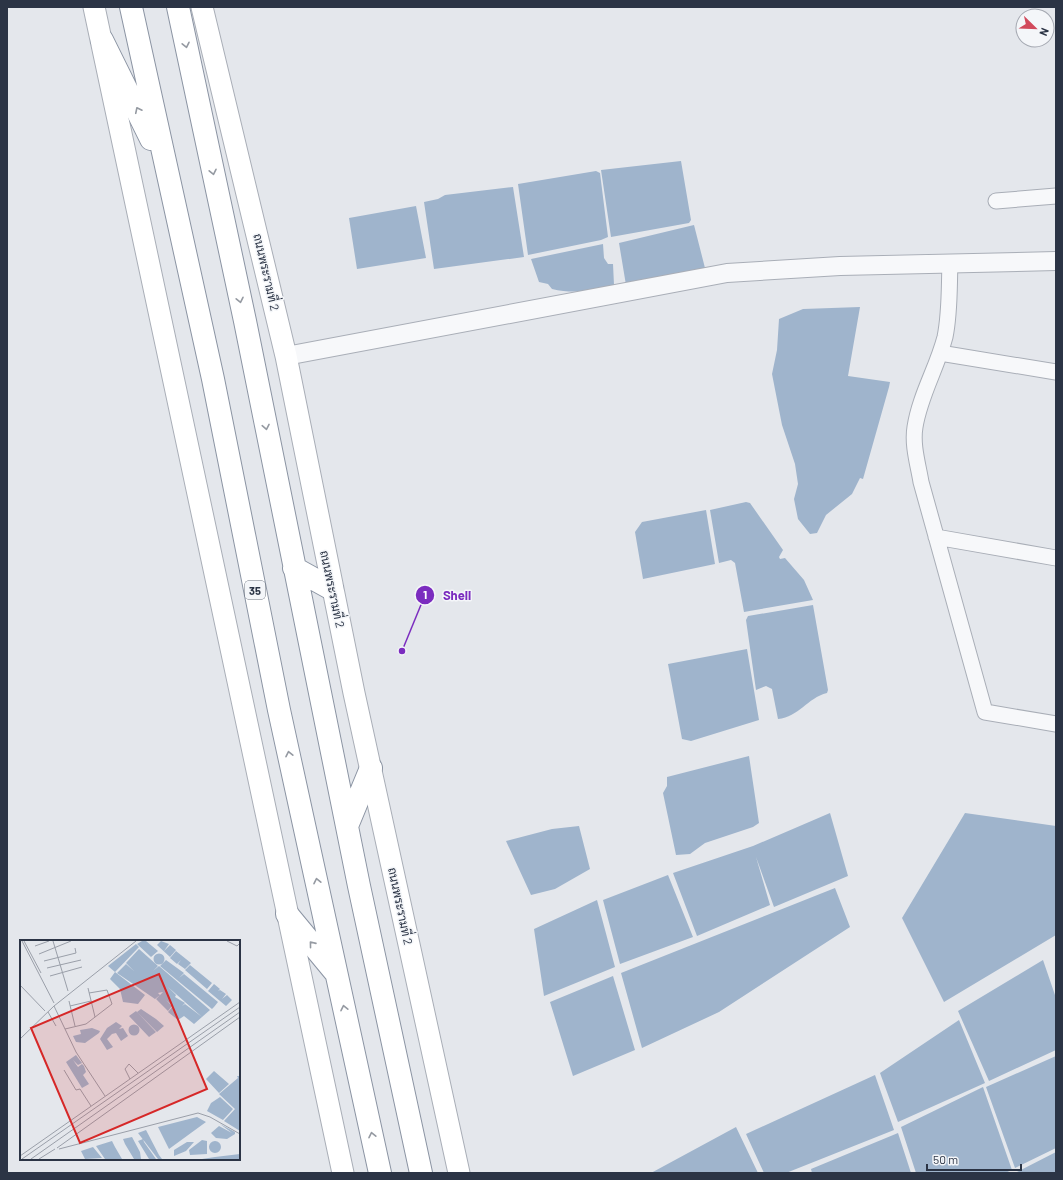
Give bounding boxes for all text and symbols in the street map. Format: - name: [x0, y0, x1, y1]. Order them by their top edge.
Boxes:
- north arrow: [1015, 8, 1055, 48]
- text: N: [1037, 26, 1052, 38]
- one-way arrow: [182, 42, 190, 48]
- one-way arrow: [135, 107, 143, 114]
- one-way arrow: [209, 169, 217, 175]
- street label: ถนนพระรามที่ 2: [251, 231, 286, 312]
- one-way arrow: [236, 296, 244, 303]
- one-way arrow: [261, 424, 270, 430]
- street label: ถนนพระรามที่ 2: [318, 548, 351, 629]
- road number: 35: [245, 581, 265, 599]
- callout: Shell: [415, 582, 479, 607]
- text: 1: [423, 587, 427, 601]
- text: Shell: [443, 587, 471, 603]
- one-way arrow: [285, 751, 293, 757]
- street label: ถนนพระรามที่ 2: [386, 865, 419, 946]
- one-way arrow: [313, 878, 321, 884]
- inset map: [20, 940, 240, 1160]
- one-way arrow: [310, 941, 317, 949]
- one-way arrow: [340, 1005, 349, 1011]
- one-way arrow: [368, 1132, 376, 1138]
- scale bar: [927, 1146, 1021, 1172]
- text: 50 m: [933, 1152, 958, 1166]

